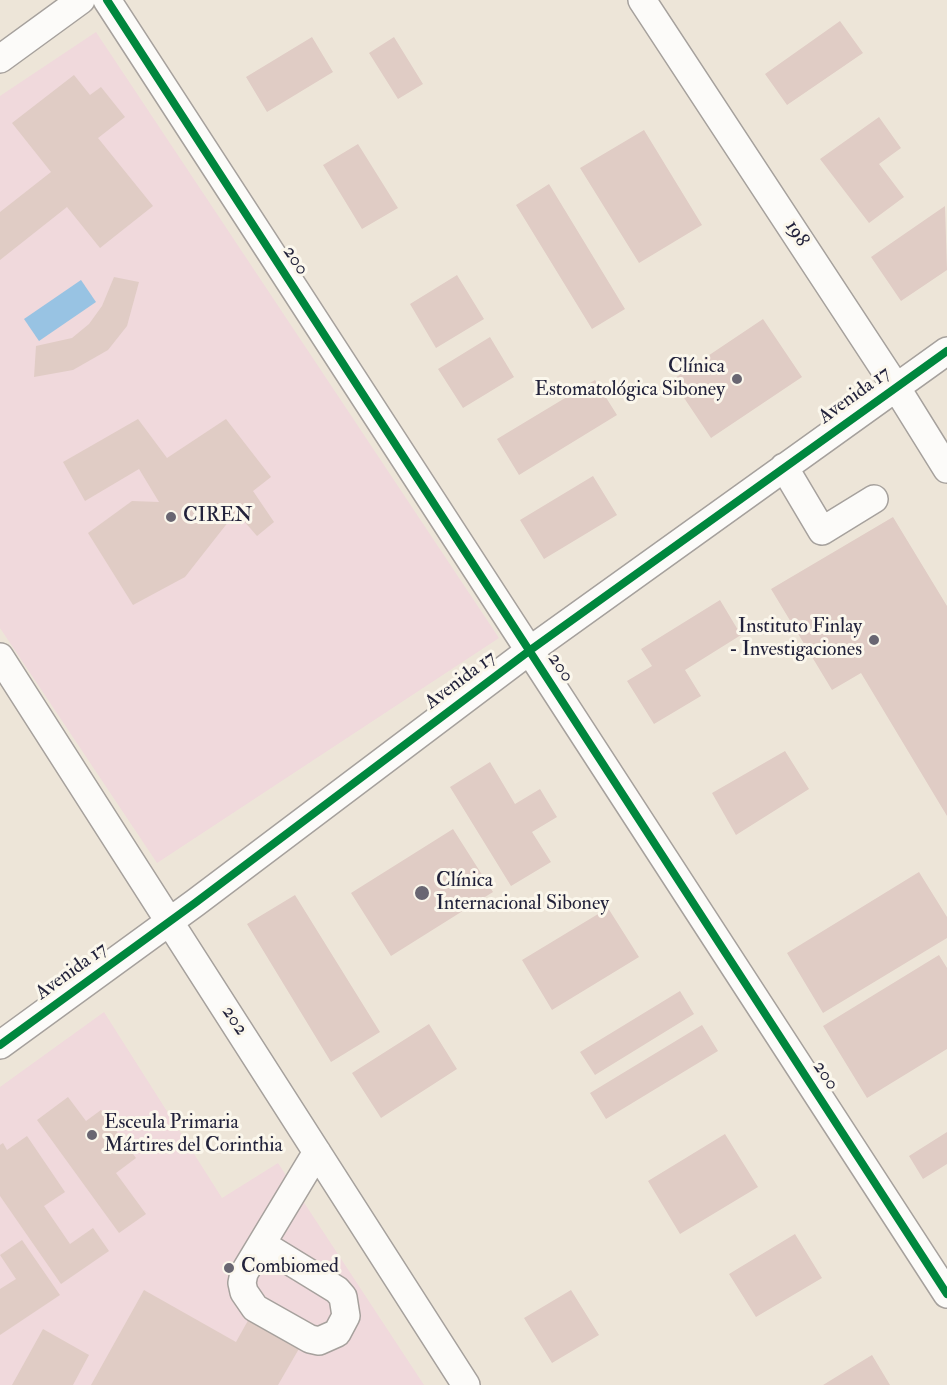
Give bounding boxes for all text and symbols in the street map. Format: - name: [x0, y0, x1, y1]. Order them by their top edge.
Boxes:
- street label: 198: [779, 216, 813, 252]
- street label: 200: [277, 242, 313, 280]
- place label: Clínica Estomatológica Siboney: [535, 356, 725, 403]
- street label: Avenida 17: [814, 362, 896, 430]
- marker: Clínica Estomatológica Siboney: [730, 372, 744, 386]
- place label: CIREN: [183, 505, 252, 529]
- marker: CIREN: [164, 510, 178, 524]
- place label: Instituto Finlay - Investigaciones: [729, 616, 862, 663]
- marker: Instituto Finlay - Investigaciones: [867, 633, 881, 647]
- street label: Avenida 17: [421, 646, 501, 716]
- street label: 200: [542, 649, 578, 687]
- place label: Clínica Internacional Siboney: [436, 870, 609, 917]
- marker: Clínica Internacional Siboney: [413, 884, 431, 902]
- street label: Avenida 17: [31, 938, 113, 1006]
- street label: 202: [216, 1002, 252, 1040]
- street label: 200: [807, 1057, 843, 1095]
- place label: Esceula Primaria Mártires del Corinthia: [104, 1112, 283, 1159]
- marker: Esceula Primaria Mártires del Corinthia: [85, 1128, 99, 1142]
- place label: Combiomed: [241, 1256, 339, 1280]
- marker: Combiomed: [222, 1261, 236, 1275]

